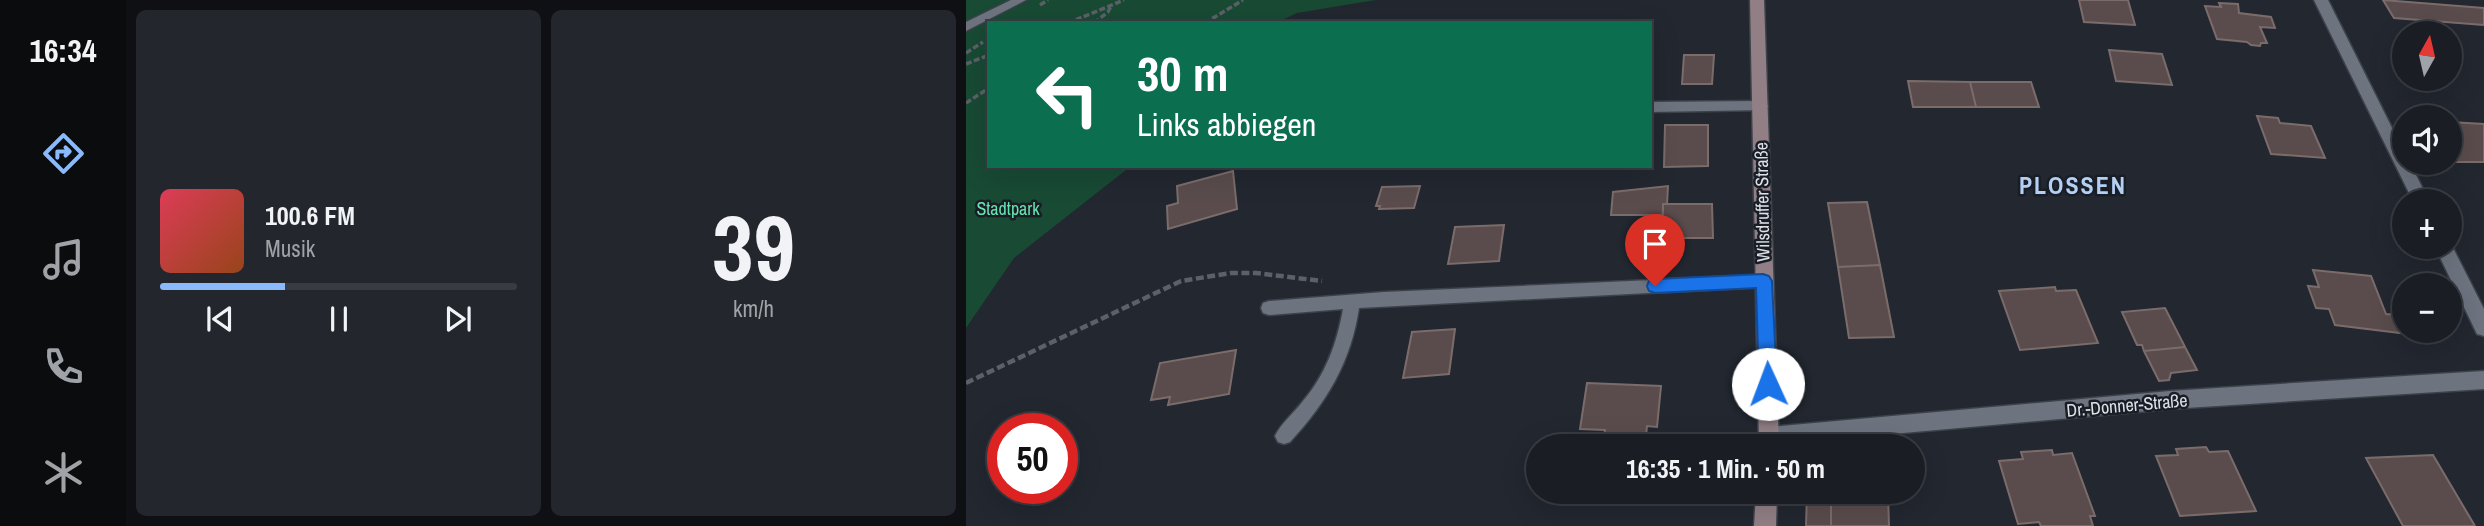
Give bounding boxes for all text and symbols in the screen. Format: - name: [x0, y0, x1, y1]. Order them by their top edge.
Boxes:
- north arrow: [2392, 21, 2462, 91]
- map controls: [2392, 21, 2462, 343]
- text: 16:34: [29, 29, 97, 72]
- text: 30 m: [1137, 40, 1229, 106]
- icon: left: [1022, 49, 1113, 140]
- text: Links abbiegen: [1137, 103, 1316, 146]
- button: sound: [2392, 105, 2462, 175]
- icon: directions: [39, 129, 88, 178]
- street label: Wilsdruffer Straße: [1748, 142, 1776, 262]
- district label: PLOSSEN: [2019, 169, 2127, 201]
- text: 39: [712, 186, 795, 308]
- button: +: [2392, 189, 2462, 259]
- park label: Stadtpark: [976, 196, 1040, 221]
- text: 100.6 FM: [265, 198, 355, 233]
- pin: [1625, 214, 1685, 286]
- icon: arrive: [1636, 225, 1674, 263]
- text: Musik: [265, 233, 315, 264]
- icon: music: [39, 235, 88, 284]
- button: −: [2392, 273, 2462, 343]
- text: km/h: [733, 293, 774, 324]
- icon: previous: [201, 300, 239, 338]
- icon: pause: [320, 300, 358, 338]
- icon: next: [439, 300, 477, 338]
- icon: phone: [39, 342, 88, 391]
- position arrow: [1731, 347, 1805, 421]
- street label: Dr.-Donner-Straße: [2065, 387, 2189, 423]
- speed limit sign: 50: [987, 413, 1078, 504]
- icon: climate: [39, 448, 88, 497]
- text: 16:35 · 1 Min. · 50 m: [1626, 451, 1825, 486]

